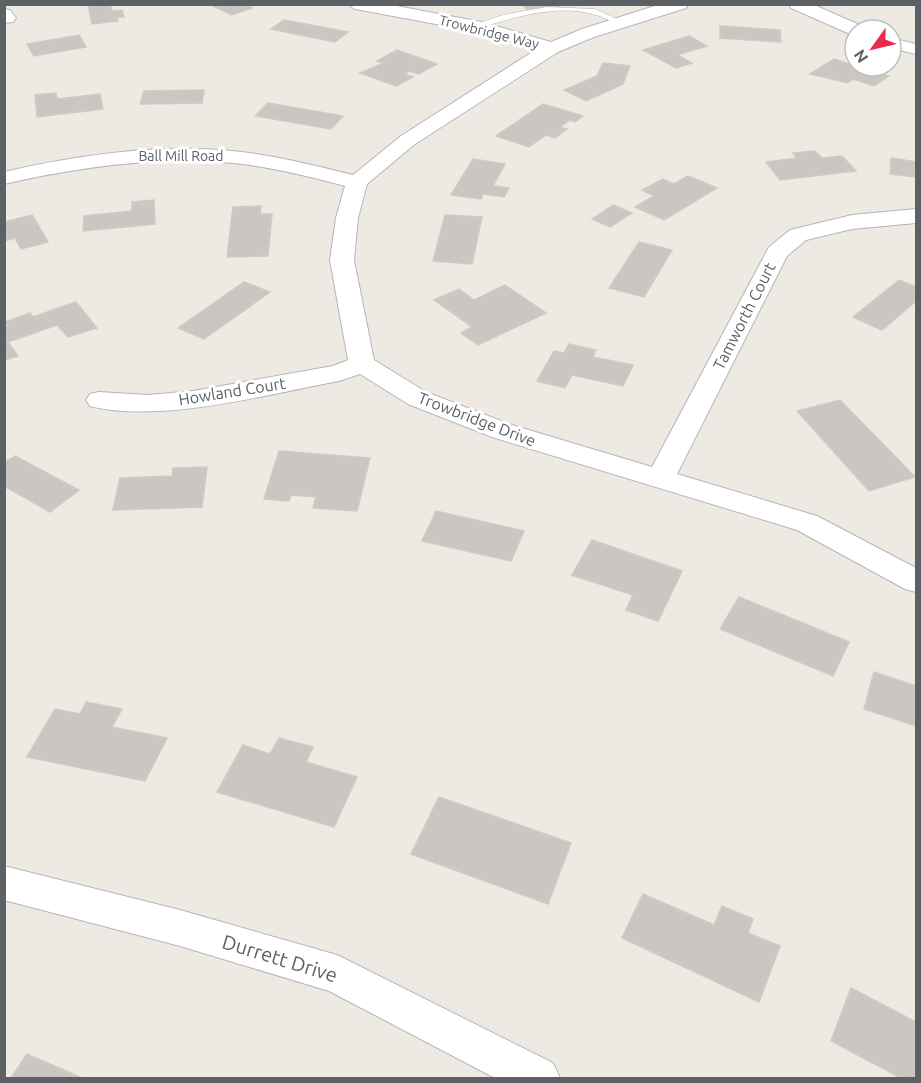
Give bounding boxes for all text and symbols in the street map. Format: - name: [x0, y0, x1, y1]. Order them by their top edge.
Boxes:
- street label: Trowbridge Way: [437, 12, 541, 52]
- north arrow: [843, 18, 903, 78]
- text: N: [850, 46, 871, 66]
- street label: Ball Mill Road: [138, 148, 224, 164]
- street label: Tamworth Court: [709, 259, 779, 373]
- street label: Howland Court: [177, 374, 288, 408]
- street label: Trowbridge Drive: [416, 388, 538, 450]
- street label: Durrett Drive: [220, 930, 340, 986]

